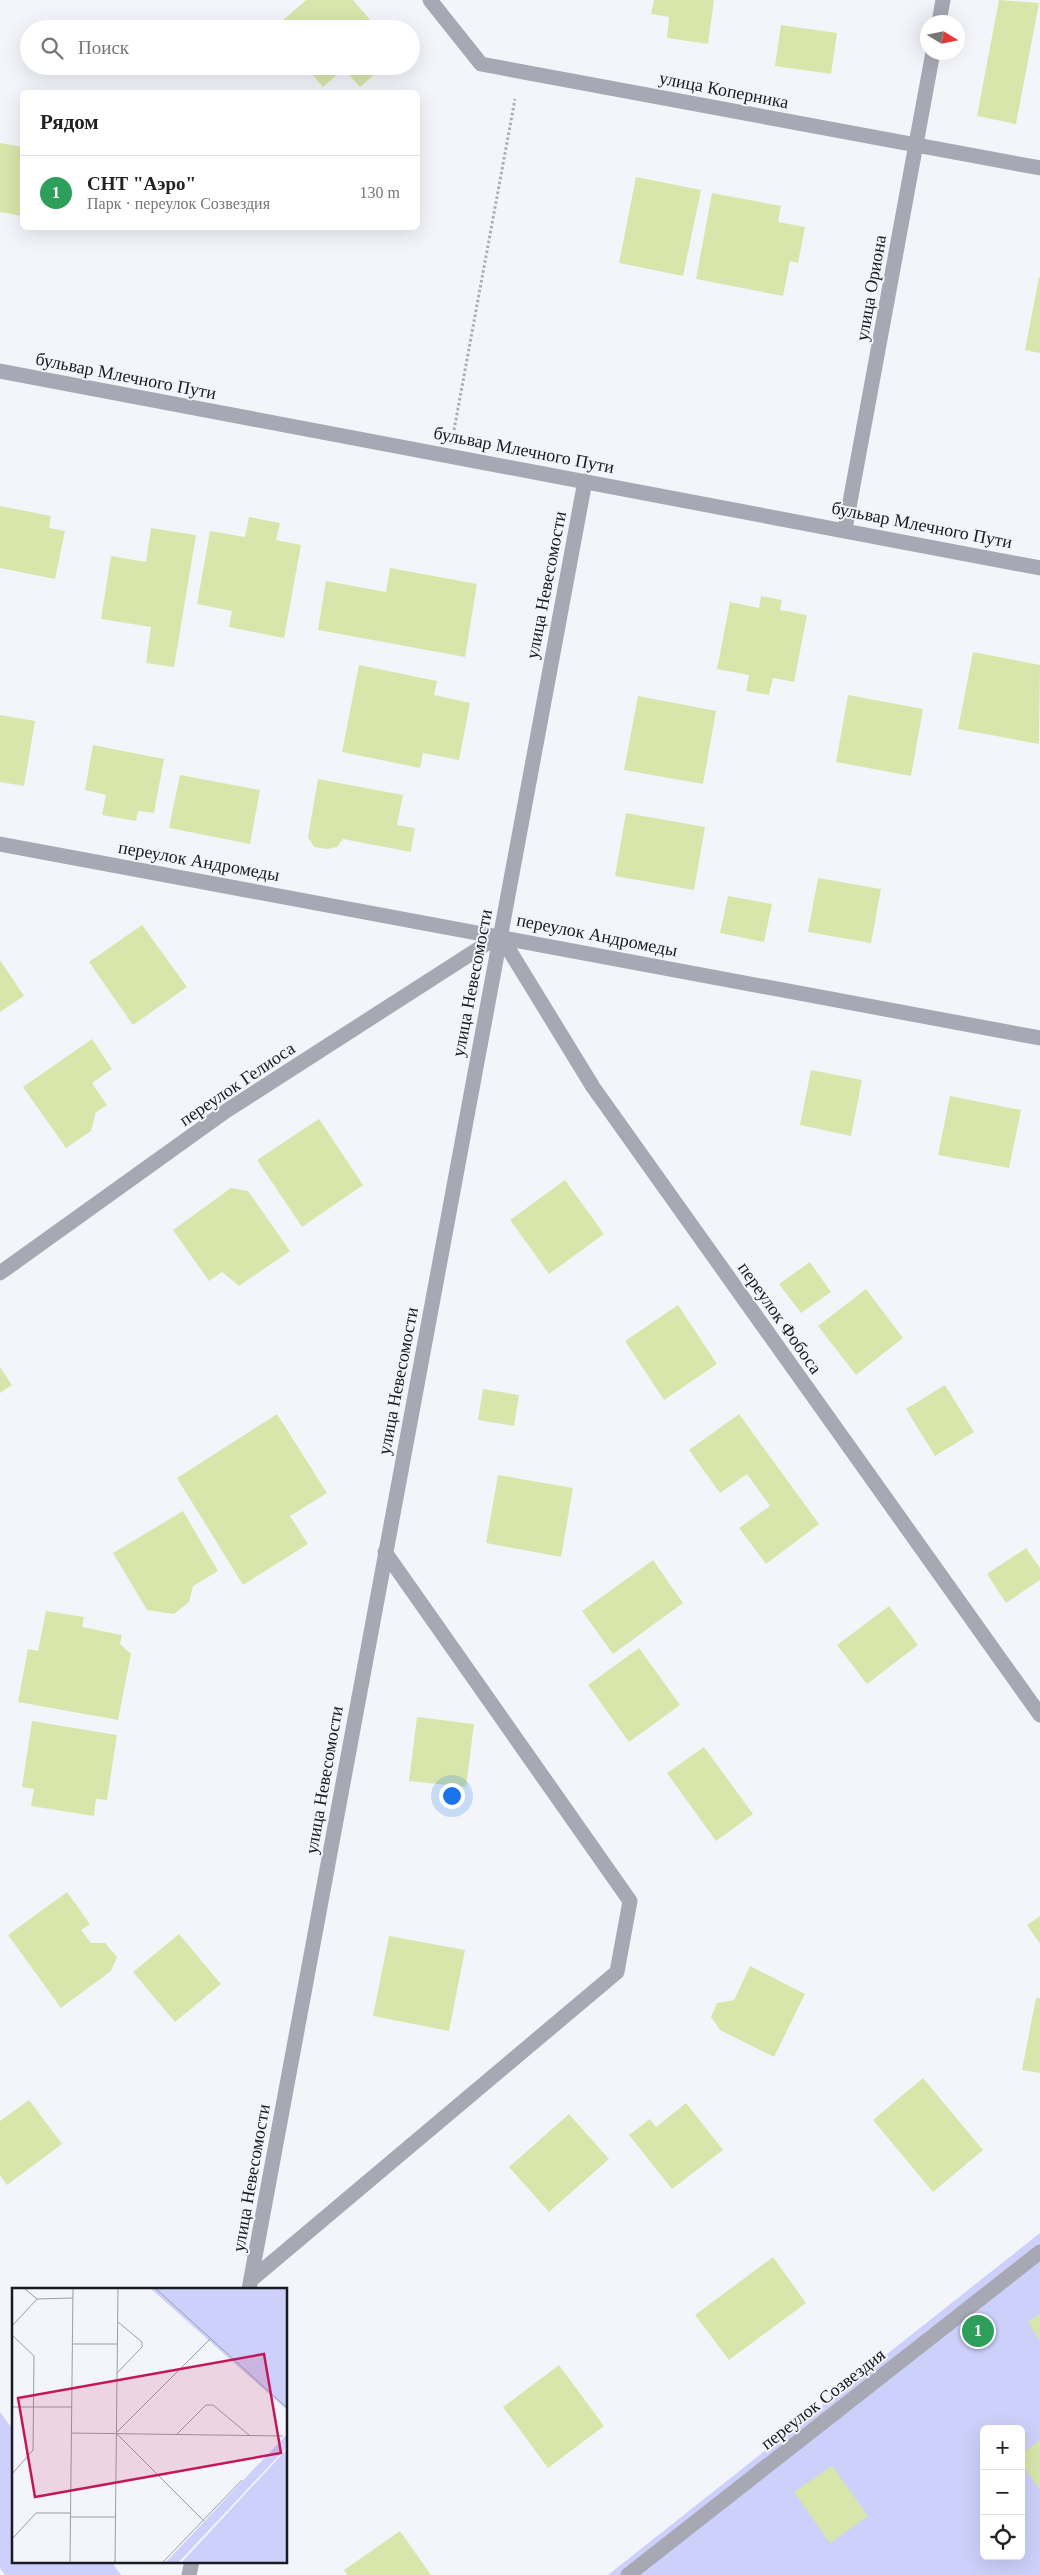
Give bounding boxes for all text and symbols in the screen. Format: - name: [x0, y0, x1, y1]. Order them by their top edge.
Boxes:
- north arrow: [920, 15, 965, 60]
- search box: [20, 20, 420, 75]
- icon: search: [38, 34, 66, 62]
- text: Поиск: [78, 37, 129, 58]
- street label: улица Коперника: [658, 68, 790, 112]
- text: Рядом: [40, 110, 99, 134]
- text: СНТ "Аэро": [87, 173, 196, 194]
- text: 1: [52, 184, 60, 201]
- text: 130 m: [360, 184, 400, 201]
- text: Парк · переулок Созвездия: [87, 195, 270, 212]
- street label: улица Ориона: [852, 233, 890, 343]
- street label: бульвар Млечного Пути: [34, 349, 218, 403]
- street label: бульвар Млечного Пути: [432, 423, 616, 477]
- street label: бульвар Млечного Пути: [830, 498, 1014, 552]
- street label: улица Невесомости: [522, 509, 570, 660]
- street label: переулок Андромеды: [117, 837, 281, 885]
- street label: улица Невесомости: [448, 907, 496, 1058]
- street label: переулок Андромеды: [515, 910, 679, 960]
- street label: переулок Гелиоса: [175, 1038, 299, 1130]
- street label: переулок Фобоса: [734, 1258, 826, 1378]
- street label: улица Невесомости: [374, 1305, 422, 1456]
- street label: улица Невесомости: [301, 1704, 347, 1855]
- your location: [439, 1783, 465, 1809]
- street label: улица Невесомости: [228, 2102, 274, 2253]
- inset map: [12, 2288, 288, 2562]
- pin: 1: [962, 2312, 994, 2350]
- street label: переулок Созвездия: [757, 2344, 889, 2454]
- map controls: [980, 2425, 1025, 2560]
- button: +: [980, 2425, 1025, 2470]
- button: −: [980, 2470, 1025, 2515]
- button: locate: [980, 2515, 1025, 2560]

